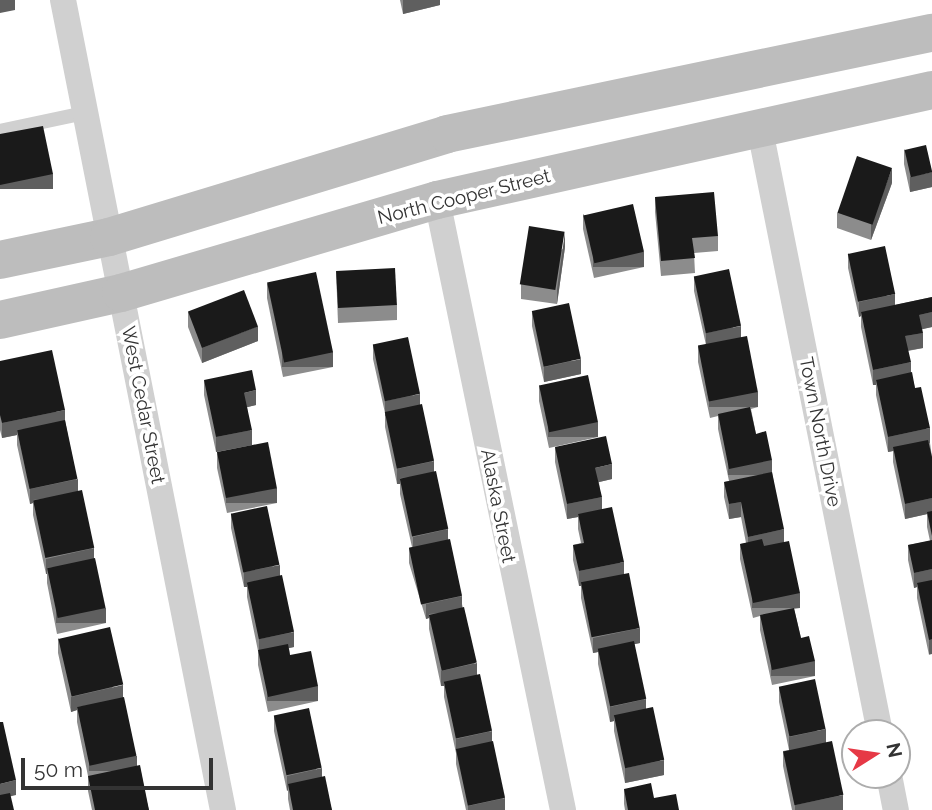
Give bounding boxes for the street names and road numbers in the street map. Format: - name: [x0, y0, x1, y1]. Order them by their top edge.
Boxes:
- street label: North Cooper Street: [375, 164, 553, 230]
- street label: West Cedar Street: [116, 324, 170, 486]
- street label: Town North Drive: [794, 355, 846, 509]
- street label: Alaska Street: [476, 447, 520, 565]

